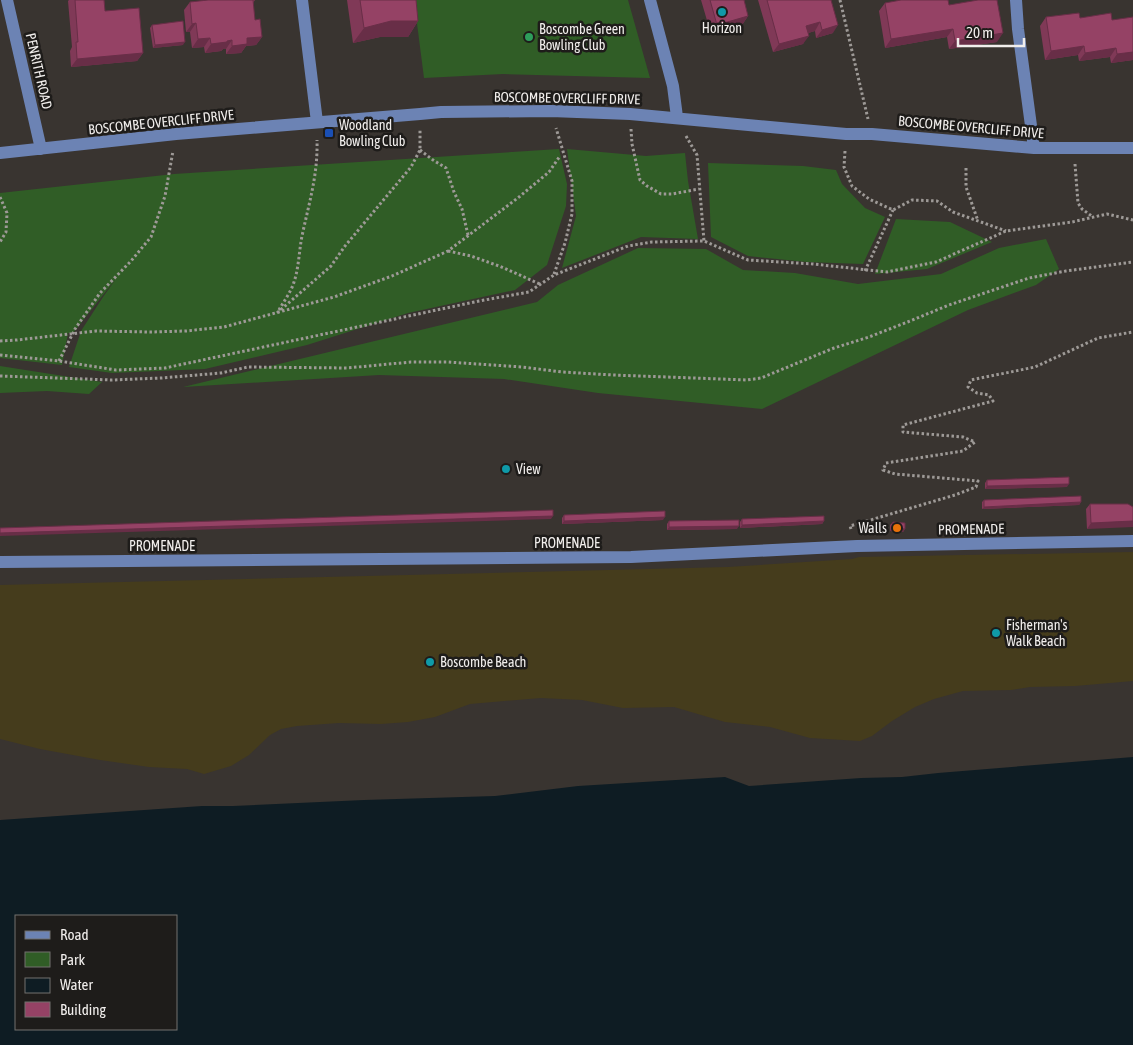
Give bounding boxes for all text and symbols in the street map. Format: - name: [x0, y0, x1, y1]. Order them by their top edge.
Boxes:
- marker: Horizon: [716, 6, 728, 18]
- scale bar: [958, 15, 1024, 47]
- place label: Horizon: [702, 20, 742, 36]
- place label: Boscombe Green Bowling Club: [539, 21, 625, 53]
- text: 20 m: [966, 24, 993, 41]
- street label: PENRITH ROAD: [22, 31, 56, 111]
- marker: Boscombe Green Bowling Club: [523, 31, 535, 43]
- street label: BOSCOMBE OVERCLIFF DRIVE: [494, 89, 640, 107]
- street label: BOSCOMBE OVERCLIFF DRIVE: [87, 106, 235, 138]
- street label: BOSCOMBE OVERCLIFF DRIVE: [897, 113, 1045, 141]
- place label: Woodland Bowling Club: [339, 117, 406, 149]
- marker: Woodland Bowling Club: [323, 127, 335, 139]
- place label: View: [516, 461, 541, 477]
- marker: View: [500, 463, 512, 475]
- place label: Walls: [858, 520, 887, 536]
- street label: PROMENADE: [938, 520, 1004, 538]
- marker: Walls: [891, 522, 903, 534]
- street label: PROMENADE: [534, 535, 600, 551]
- street label: PROMENADE: [129, 538, 195, 554]
- place label: Fisherman's Walk Beach: [1006, 617, 1067, 649]
- marker: Fisherman's Walk Beach: [990, 627, 1002, 639]
- place label: Boscombe Beach: [440, 654, 526, 670]
- marker: Boscombe Beach: [424, 656, 436, 668]
- legend: [15, 915, 178, 1030]
- text: Road: [60, 926, 89, 943]
- text: Park: [60, 951, 85, 968]
- text: Water: [60, 976, 93, 993]
- text: Building: [60, 1001, 106, 1018]

